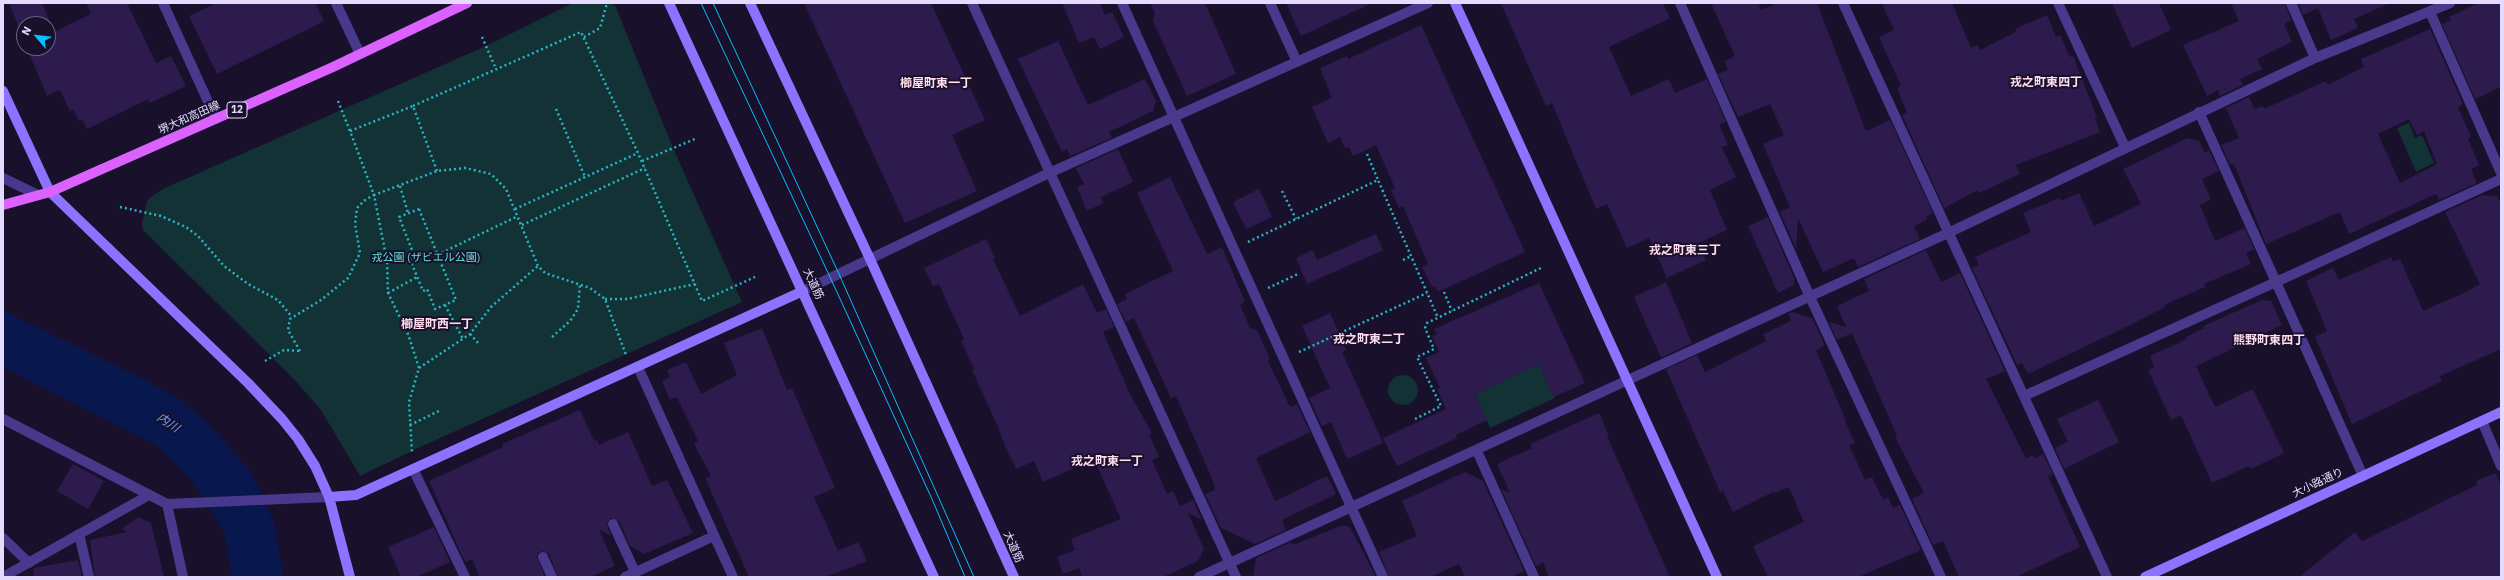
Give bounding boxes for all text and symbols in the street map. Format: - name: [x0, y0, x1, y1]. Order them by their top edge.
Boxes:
- north arrow: [16, 16, 56, 56]
- text: N: [18, 24, 34, 38]
- district label: 戎之町東四丁: [2010, 76, 2082, 90]
- district label: 櫛屋町東一丁: [900, 77, 972, 91]
- street label: 堺大和高田線: [156, 99, 222, 137]
- road number: 12: [227, 102, 247, 118]
- district label: 戎之町東三丁: [1649, 244, 1721, 258]
- park label: 戎公園 (ザビエル公園): [372, 251, 480, 265]
- street label: 大道筋: [800, 266, 826, 302]
- district label: 櫛屋町西一丁: [401, 318, 473, 332]
- district label: 戎之町東二丁: [1333, 333, 1405, 347]
- district label: 熊野町東四丁: [2233, 334, 2305, 348]
- water label: 内川: [154, 410, 182, 436]
- district label: 戎之町東一丁: [1071, 455, 1143, 469]
- street label: 大小路通り: [2290, 465, 2346, 501]
- street label: 大道筋: [1000, 529, 1026, 565]

